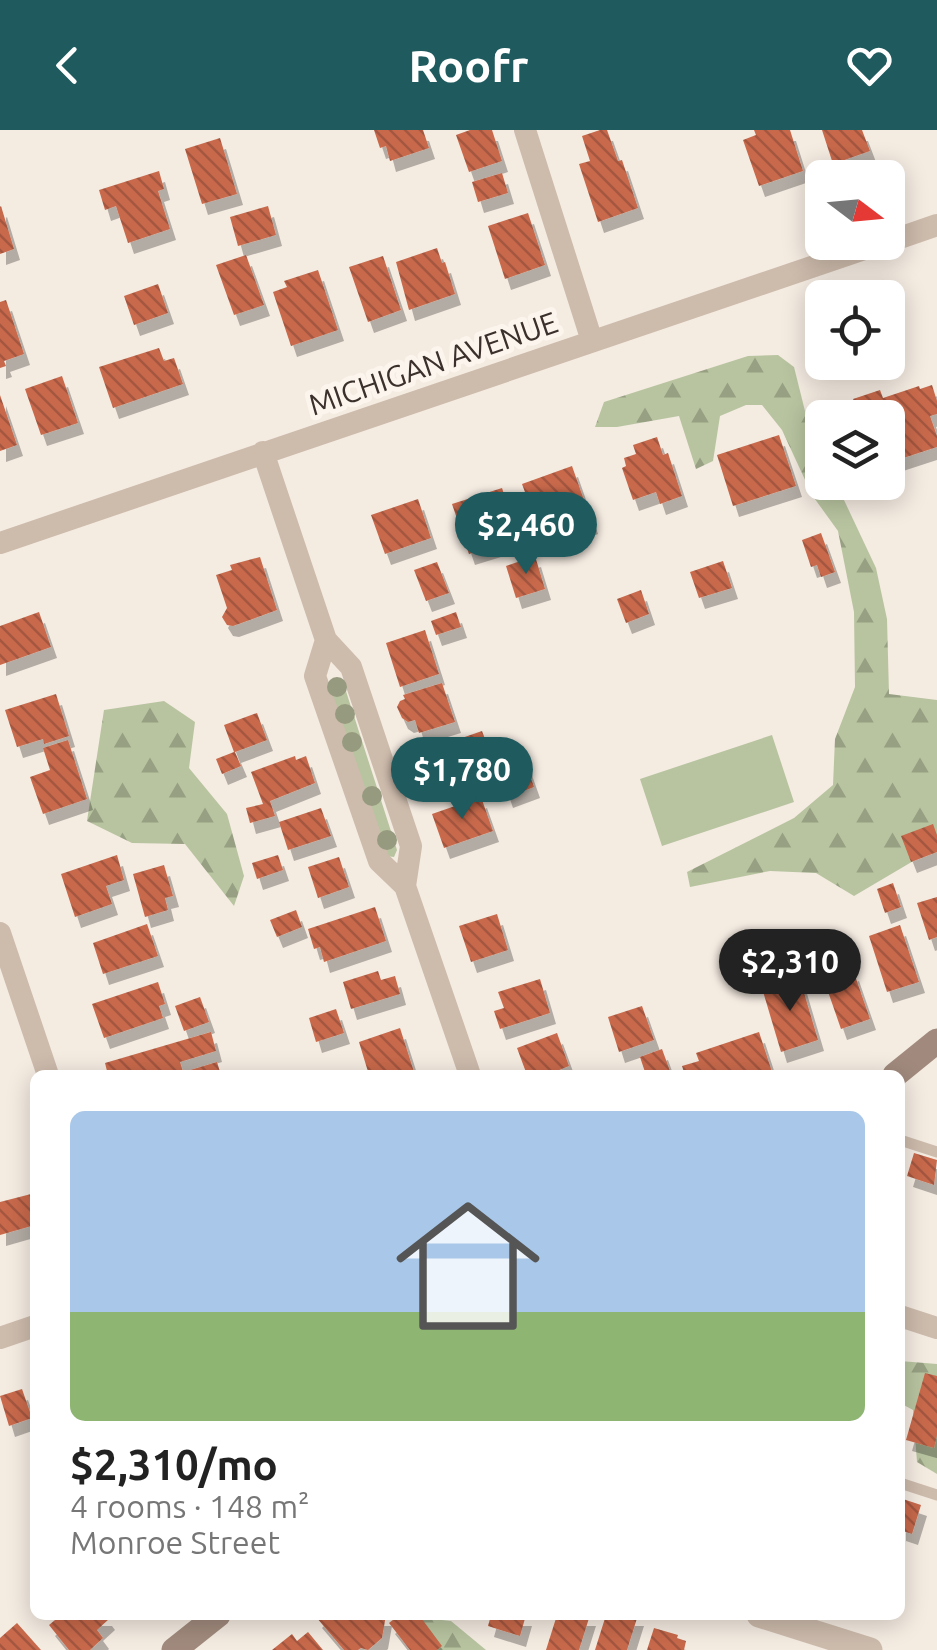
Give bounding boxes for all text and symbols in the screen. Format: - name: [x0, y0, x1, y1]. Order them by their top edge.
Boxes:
- icon: back: [40, 38, 95, 93]
- icon: heart: [842, 38, 897, 93]
- text: Roofr: [409, 40, 528, 91]
- north arrow: [805, 160, 905, 260]
- map controls: [805, 160, 905, 500]
- button: locate: [805, 280, 905, 380]
- street label: MICHIGAN AVENUE: [304, 304, 562, 422]
- button: layers: [805, 400, 905, 500]
- pin: $2,460: [445, 492, 607, 577]
- text: $2,460: [477, 506, 575, 542]
- pin: $1,780: [381, 737, 543, 822]
- text: $1,780: [413, 751, 511, 787]
- pin: $2,310: [709, 929, 871, 1014]
- text: $2,310: [741, 943, 839, 979]
- icon: home: [378, 1176, 558, 1356]
- text: $2,310/mo: [70, 1441, 278, 1488]
- text: 4 rooms · 148 m²: [70, 1488, 310, 1524]
- text: Monroe Street: [70, 1524, 280, 1560]

